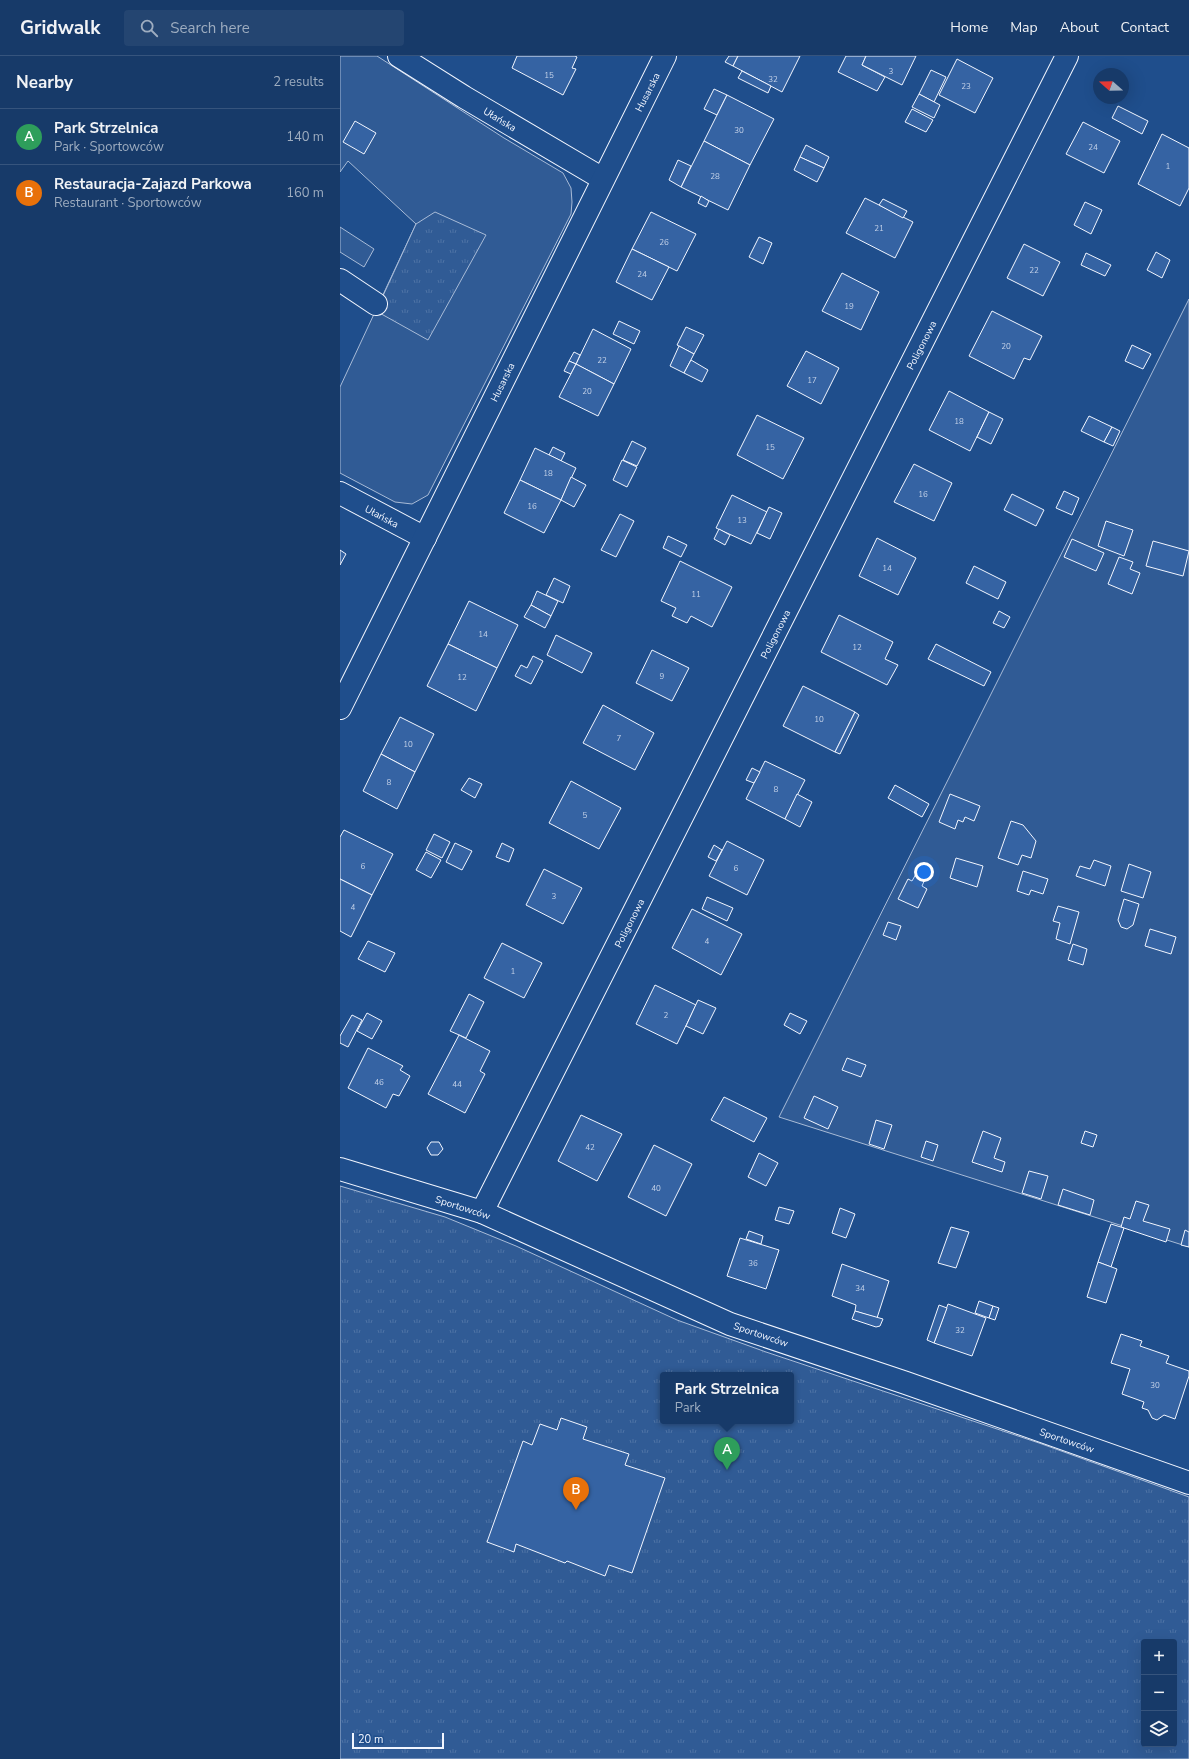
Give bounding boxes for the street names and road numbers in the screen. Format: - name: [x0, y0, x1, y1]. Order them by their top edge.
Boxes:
- street label: Husarska: [632, 71, 664, 114]
- street label: Ułańska: [480, 105, 519, 135]
- street label: Poligonowa: [904, 319, 940, 372]
- street label: Husarska: [487, 361, 518, 404]
- street label: Ułańska: [362, 502, 401, 532]
- street label: Poligonowa: [758, 608, 794, 661]
- street label: Poligonowa: [612, 897, 648, 950]
- street label: Sportowców: [433, 1192, 493, 1224]
- street label: Sportowców: [731, 1319, 790, 1351]
- street label: Sportowców: [1037, 1425, 1096, 1457]

